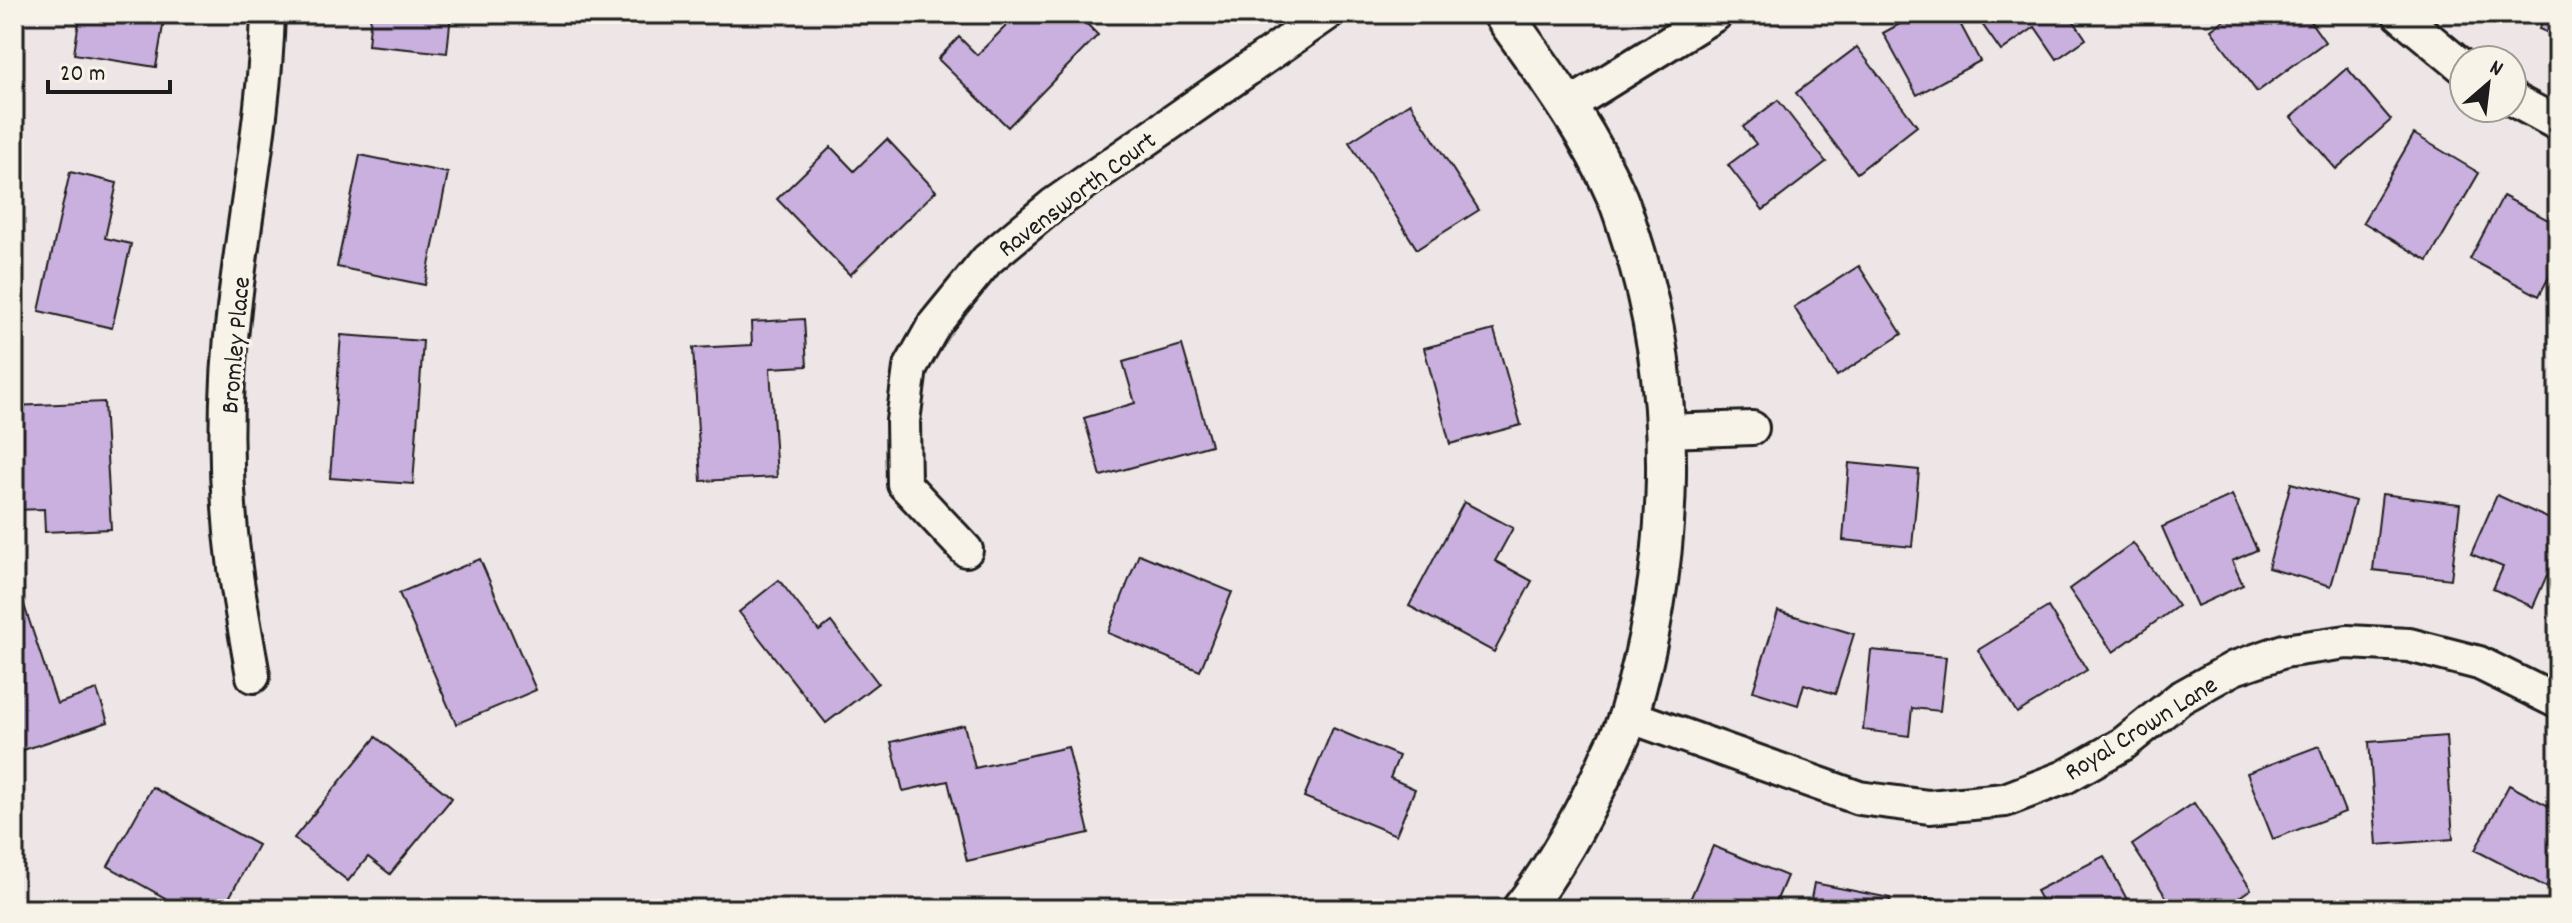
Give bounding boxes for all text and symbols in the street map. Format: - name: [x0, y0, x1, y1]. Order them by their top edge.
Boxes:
- scale bar: [48, 44, 170, 94]
- north arrow: [2448, 44, 2528, 124]
- text: N: [2484, 53, 2508, 86]
- text: 20 m: [60, 58, 106, 92]
- street label: Ravensworth Court: [991, 123, 1166, 268]
- street label: Bromley Place: [213, 275, 262, 415]
- street label: Royal Crown Lane: [2058, 668, 2226, 792]

